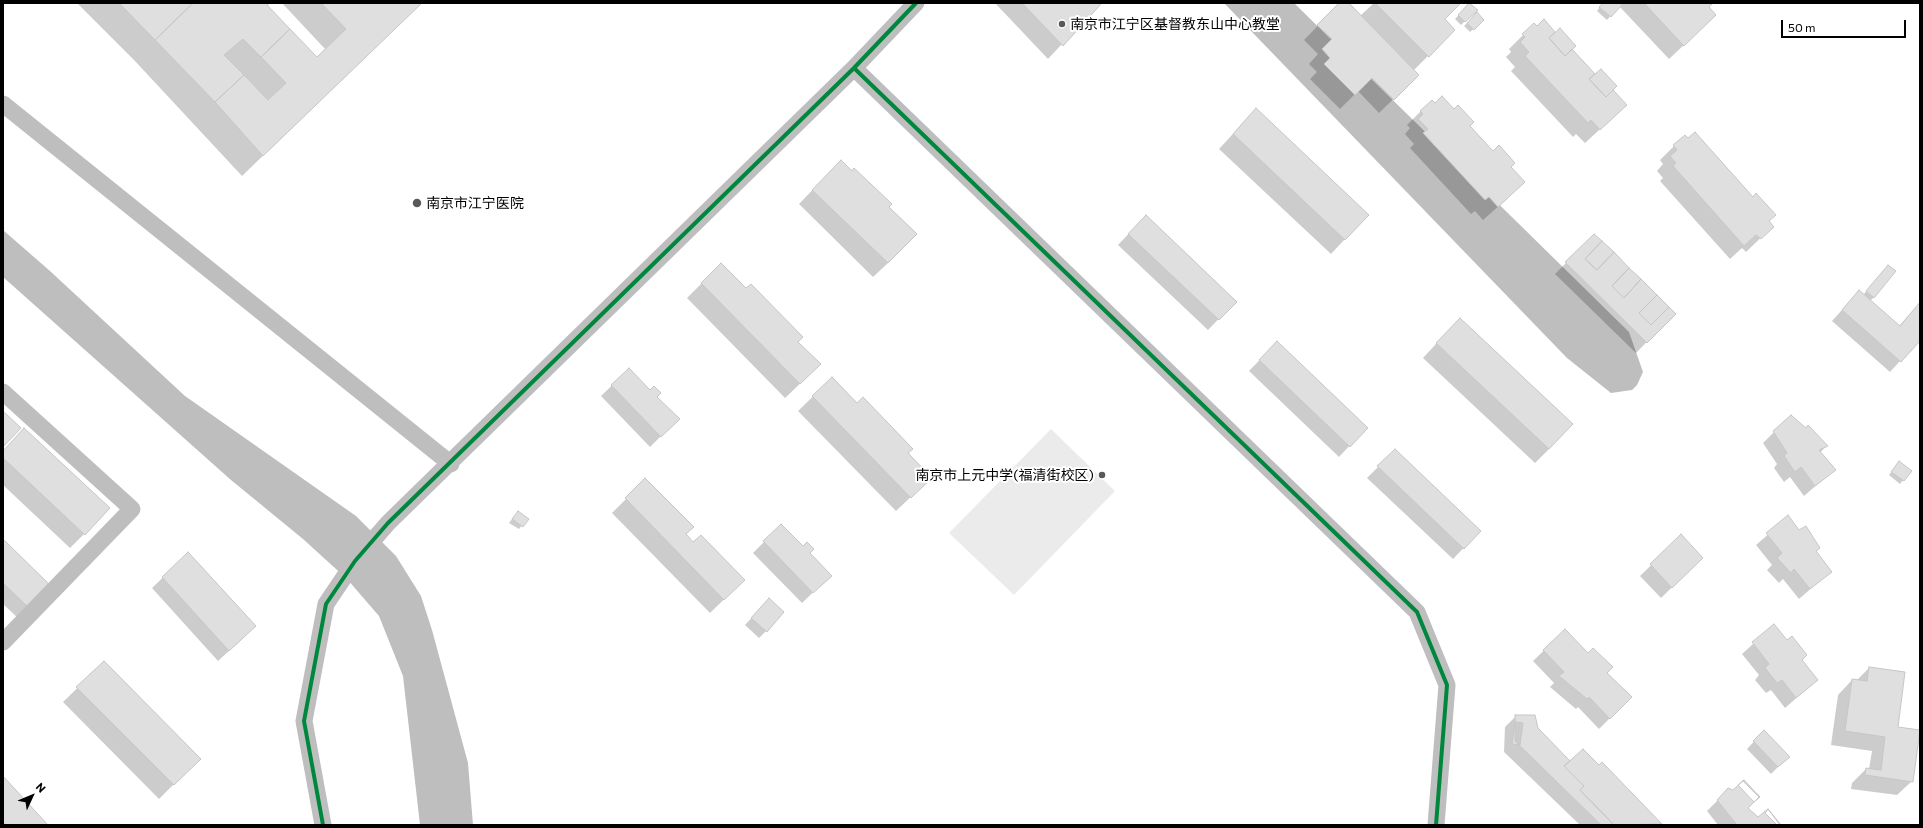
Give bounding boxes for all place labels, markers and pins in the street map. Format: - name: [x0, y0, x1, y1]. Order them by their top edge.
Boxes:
- place label: 南京市江宁区基督教东山中心教堂: [1070, 16, 1280, 32]
- marker: 南京市江宁区基督教东山中心教堂: [1057, 19, 1067, 29]
- place label: 南京市江宁医院: [426, 195, 524, 211]
- marker: 南京市江宁医院: [411, 197, 423, 209]
- place label: 南京市上元中学(福清街校区): [915, 467, 1094, 483]
- marker: 南京市上元中学(福清街校区): [1097, 470, 1107, 480]

